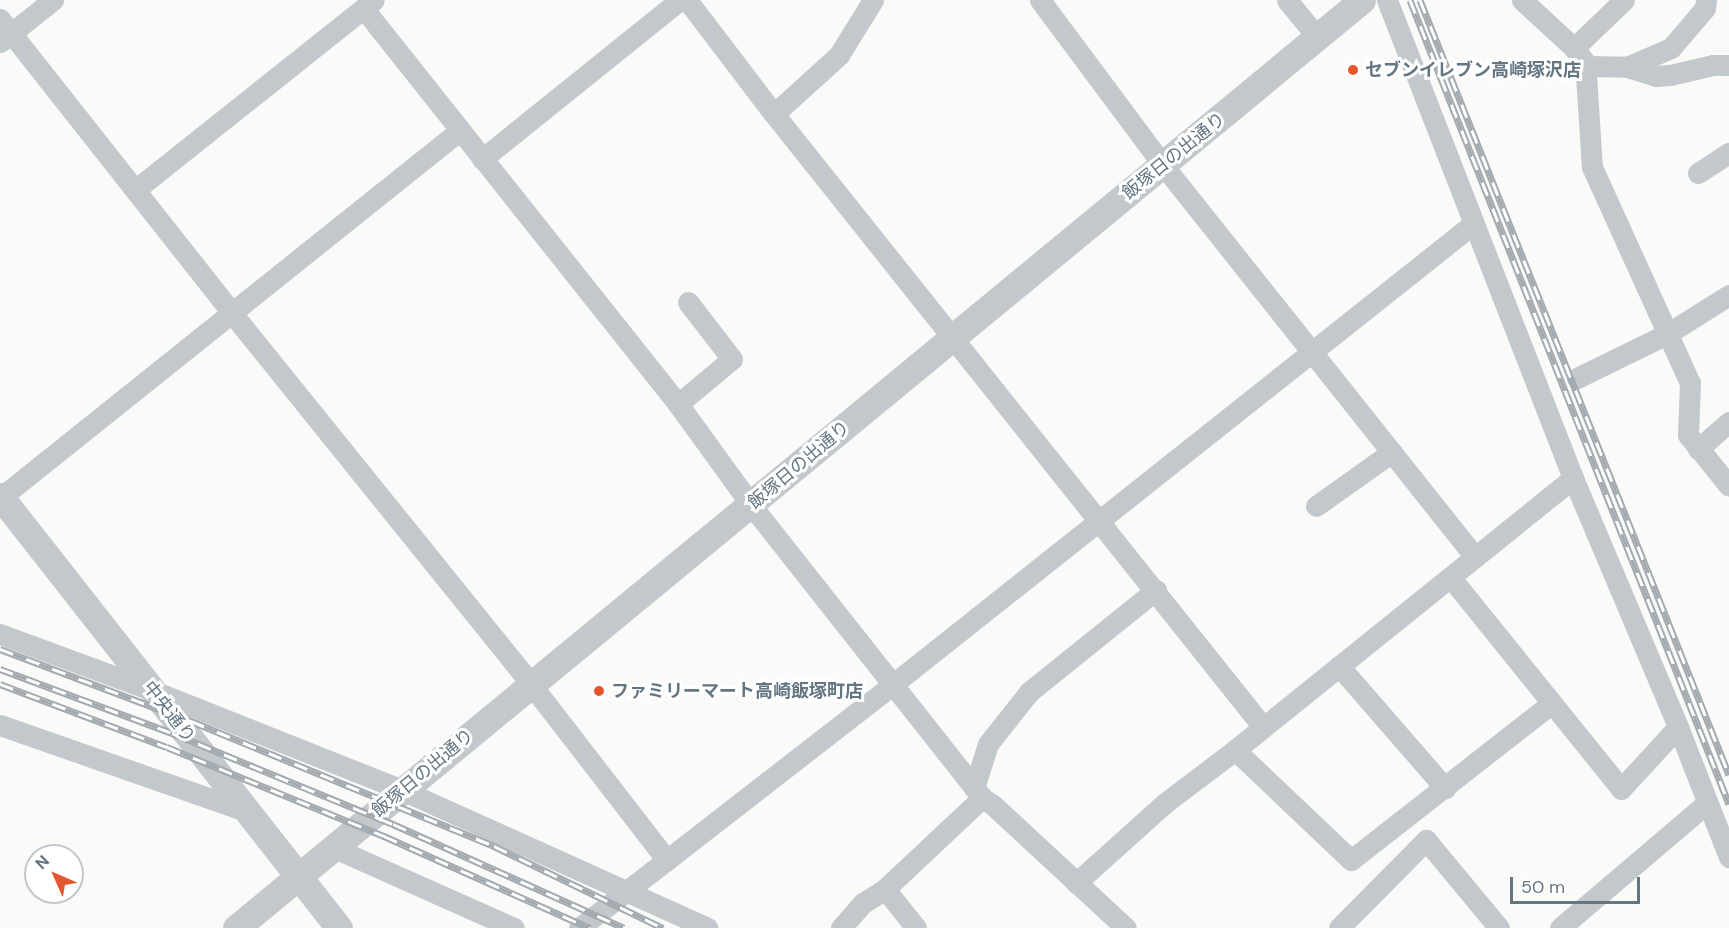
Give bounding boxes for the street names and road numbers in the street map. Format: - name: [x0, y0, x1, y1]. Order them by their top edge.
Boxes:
- street label: 飯塚日の出通り: [1118, 108, 1230, 204]
- street label: 飯塚日の出通り: [744, 416, 854, 514]
- street label: 中央通り: [138, 677, 200, 747]
- street label: 飯塚日の出通り: [368, 724, 478, 822]

